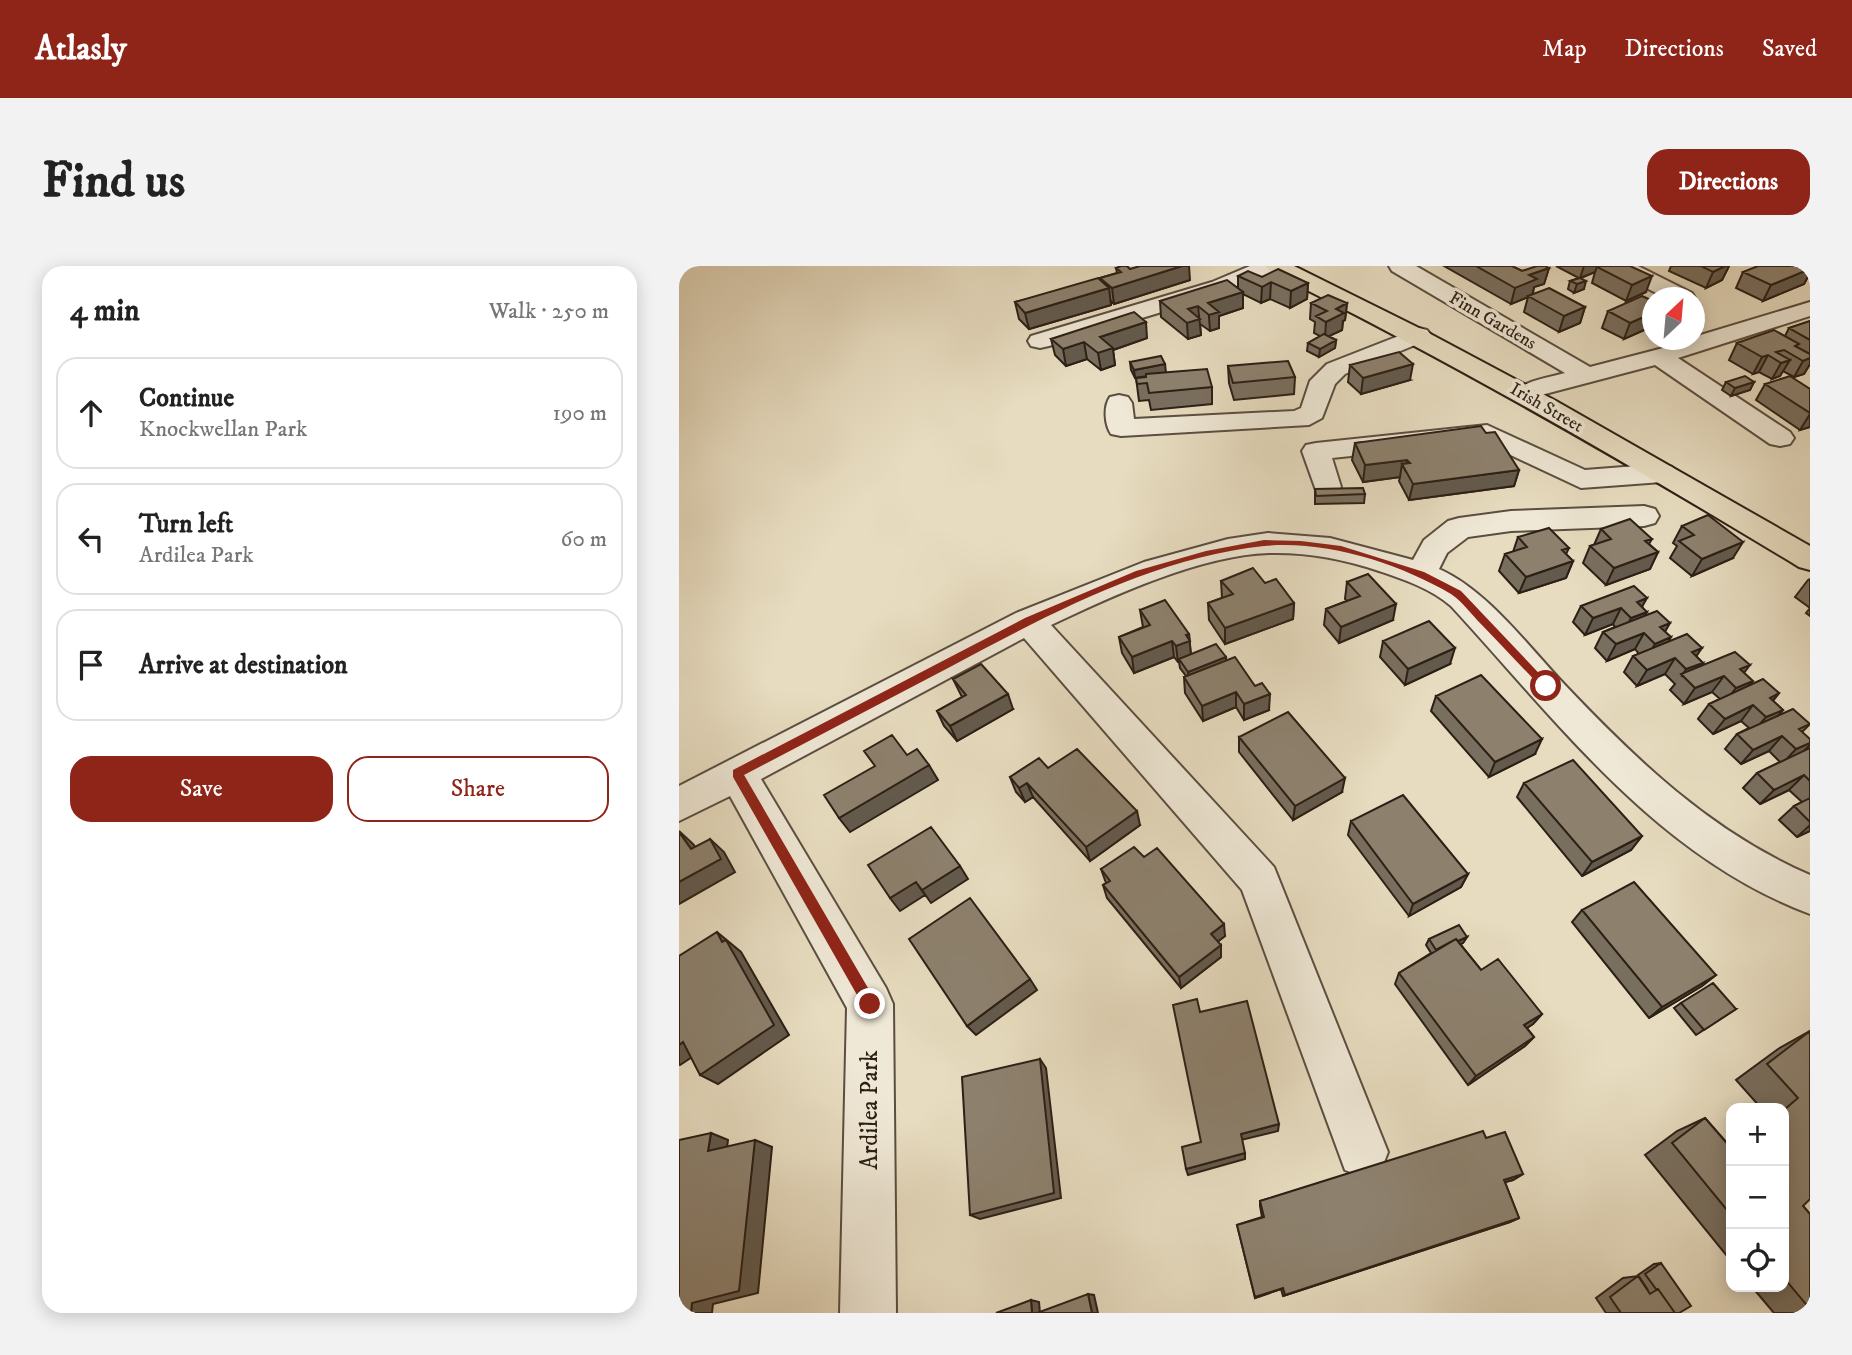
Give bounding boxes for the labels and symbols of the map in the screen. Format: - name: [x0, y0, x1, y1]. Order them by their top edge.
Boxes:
- street label: Finn Gardens: [1445, 287, 1540, 355]
- north arrow: [1642, 287, 1705, 350]
- street label: Irish Street: [1506, 378, 1587, 438]
- route start: [1530, 670, 1561, 701]
- route end: [854, 988, 885, 1019]
- street label: Ardilea Park: [855, 1050, 885, 1170]

